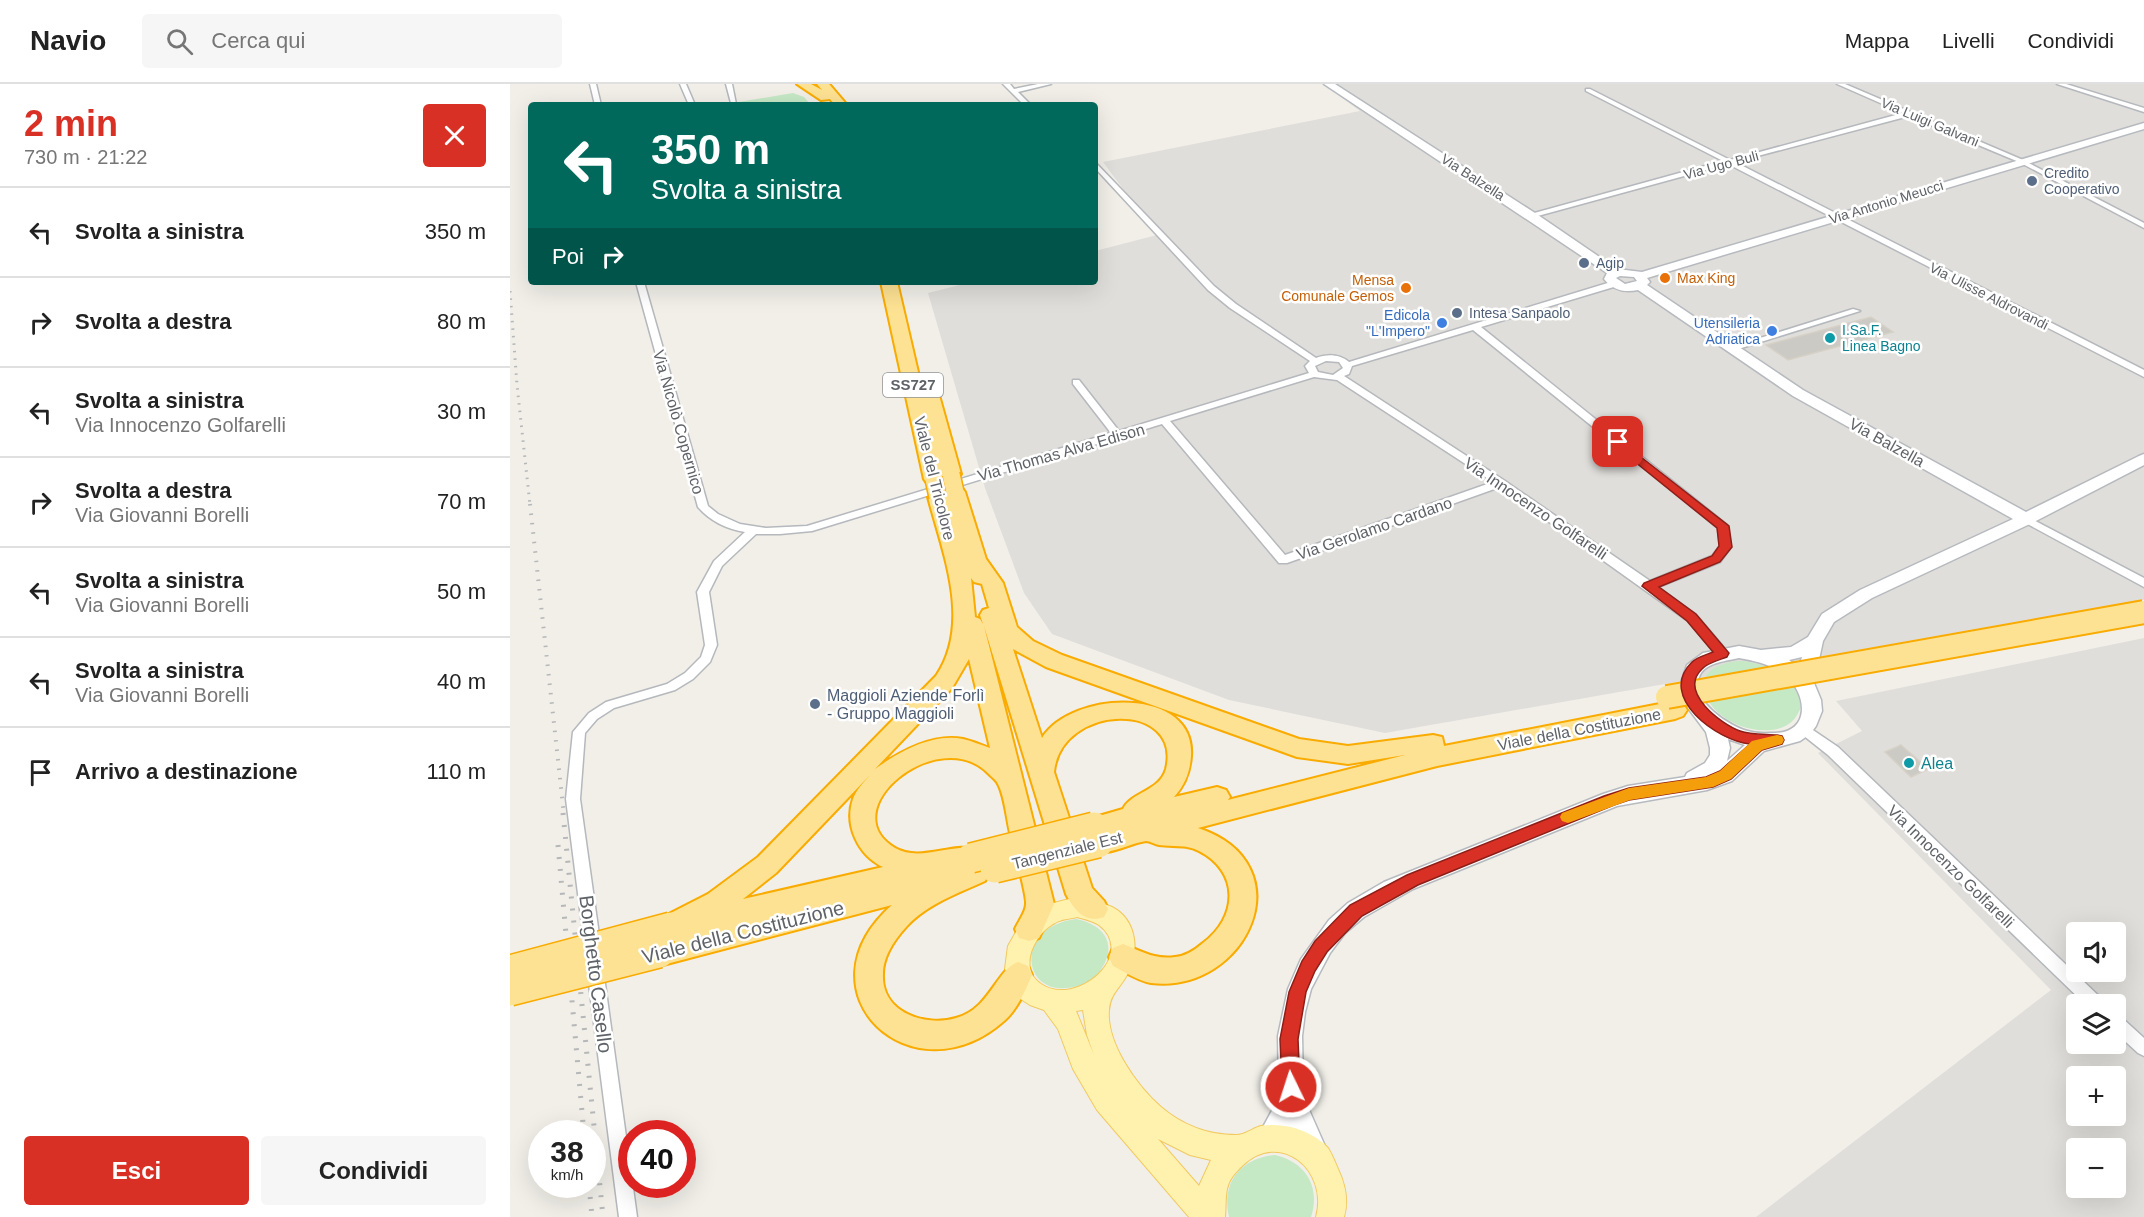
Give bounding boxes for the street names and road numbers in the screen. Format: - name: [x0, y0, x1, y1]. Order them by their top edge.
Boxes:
- street label: Via Luigi Galvani: [1879, 94, 1981, 150]
- street label: Via Ugo Buli: [1682, 147, 1760, 183]
- street label: Via Balzella: [1438, 150, 1508, 204]
- street label: Via Antonio Meucci: [1827, 177, 1945, 227]
- street label: Via Ulisse Aldrovandi: [1927, 259, 2051, 333]
- street label: Via Nicolò Copernico: [650, 348, 707, 496]
- road number: SS727: [883, 373, 943, 397]
- street label: Viale del Tricolore: [911, 415, 958, 542]
- street label: Via Balzella: [1846, 415, 1927, 470]
- street label: Via Thomas Alva Edison: [976, 420, 1147, 484]
- street label: Via Innocenzo Golfarelli: [1461, 454, 1610, 563]
- street label: Via Gerolamo Cardano: [1294, 494, 1454, 563]
- street label: Viale della Costituzione: [1496, 705, 1662, 754]
- street label: Via Innocenzo Golfarelli: [1884, 802, 2017, 931]
- street label: Tangenziale Est: [1010, 828, 1125, 872]
- street label: Borghetto Casello: [575, 894, 617, 1054]
- street label: Viale della Costituzione: [640, 896, 846, 968]

